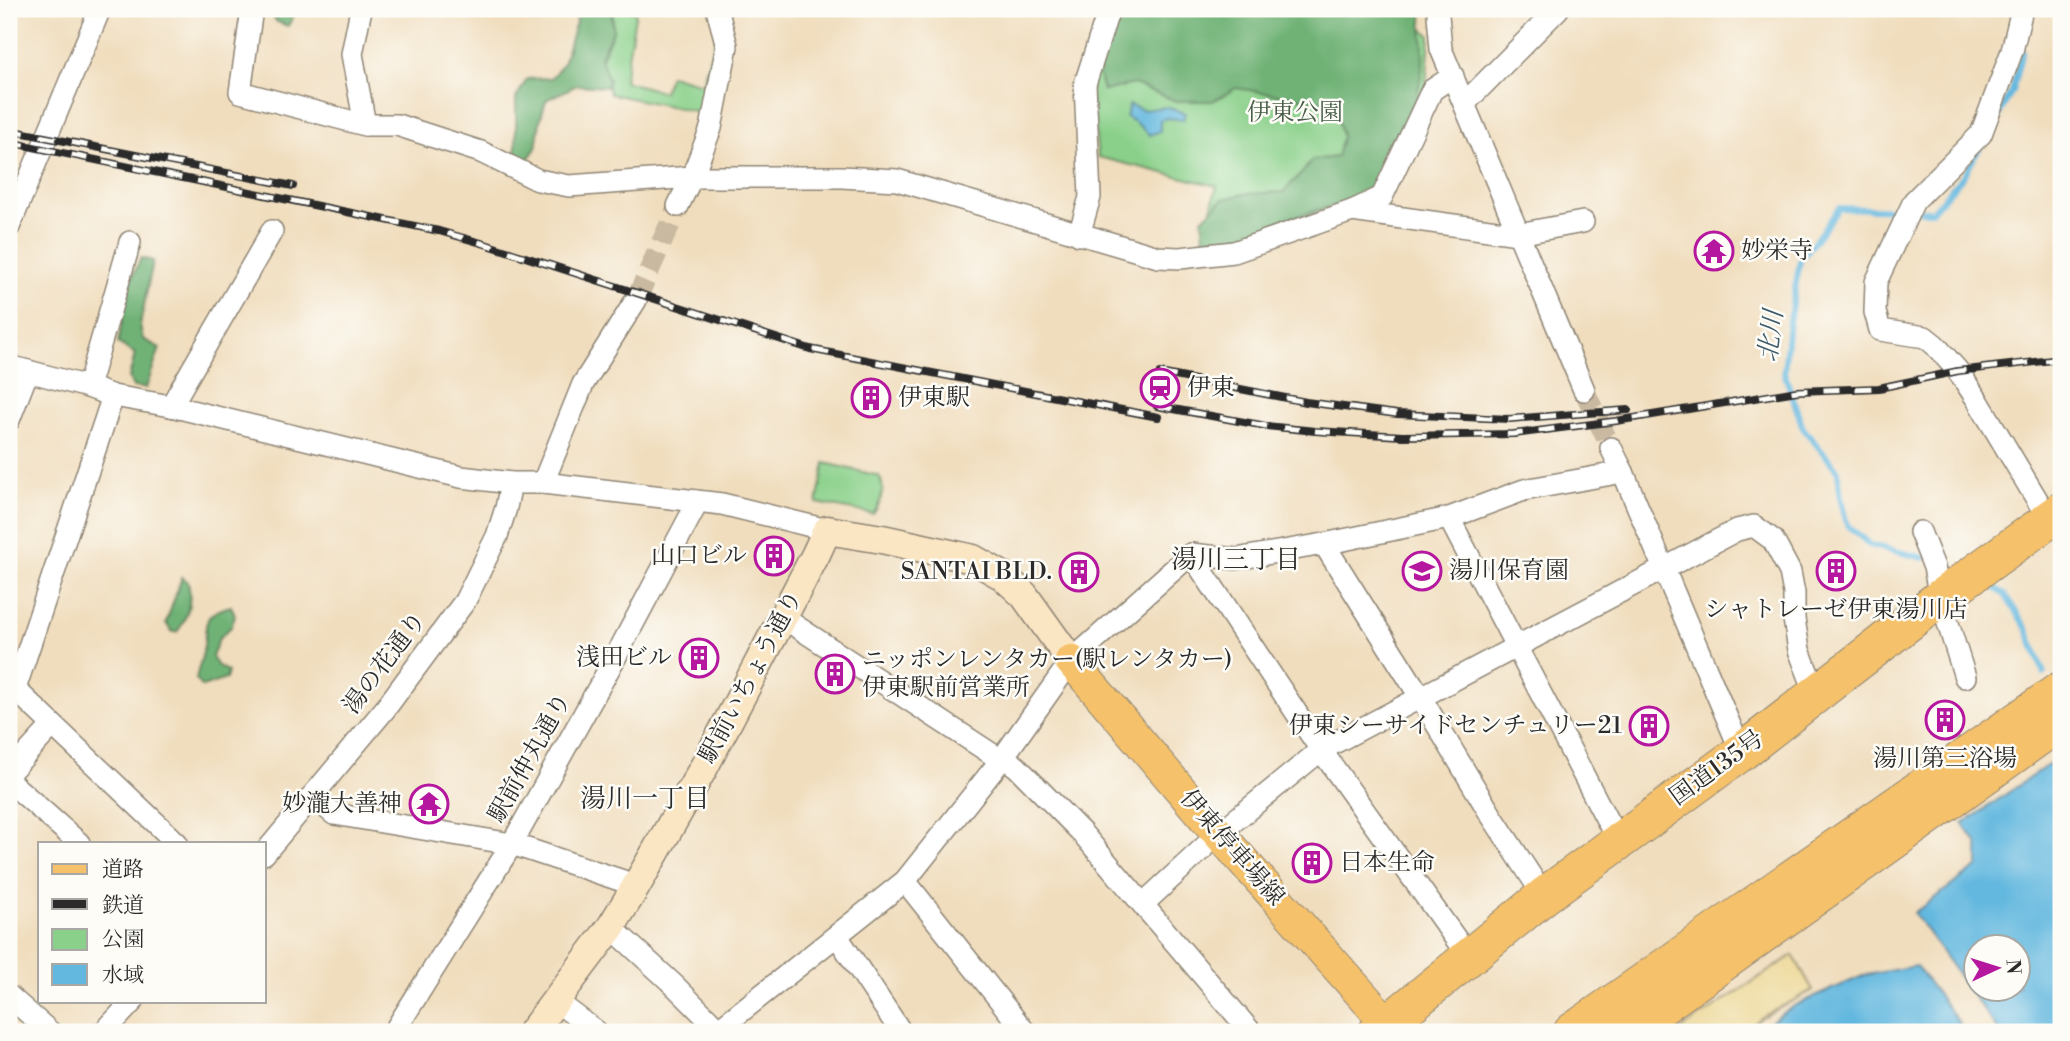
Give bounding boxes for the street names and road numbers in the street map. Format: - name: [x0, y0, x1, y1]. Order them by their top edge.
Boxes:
- street label: 駅前いちょう通り: [693, 585, 809, 769]
- street label: 湯の花通り: [337, 606, 433, 720]
- street label: 駅前仲丸通り: [482, 688, 578, 828]
- street label: 国道135号: [1664, 724, 1770, 812]
- street label: 伊東停車場線: [1173, 784, 1291, 912]

